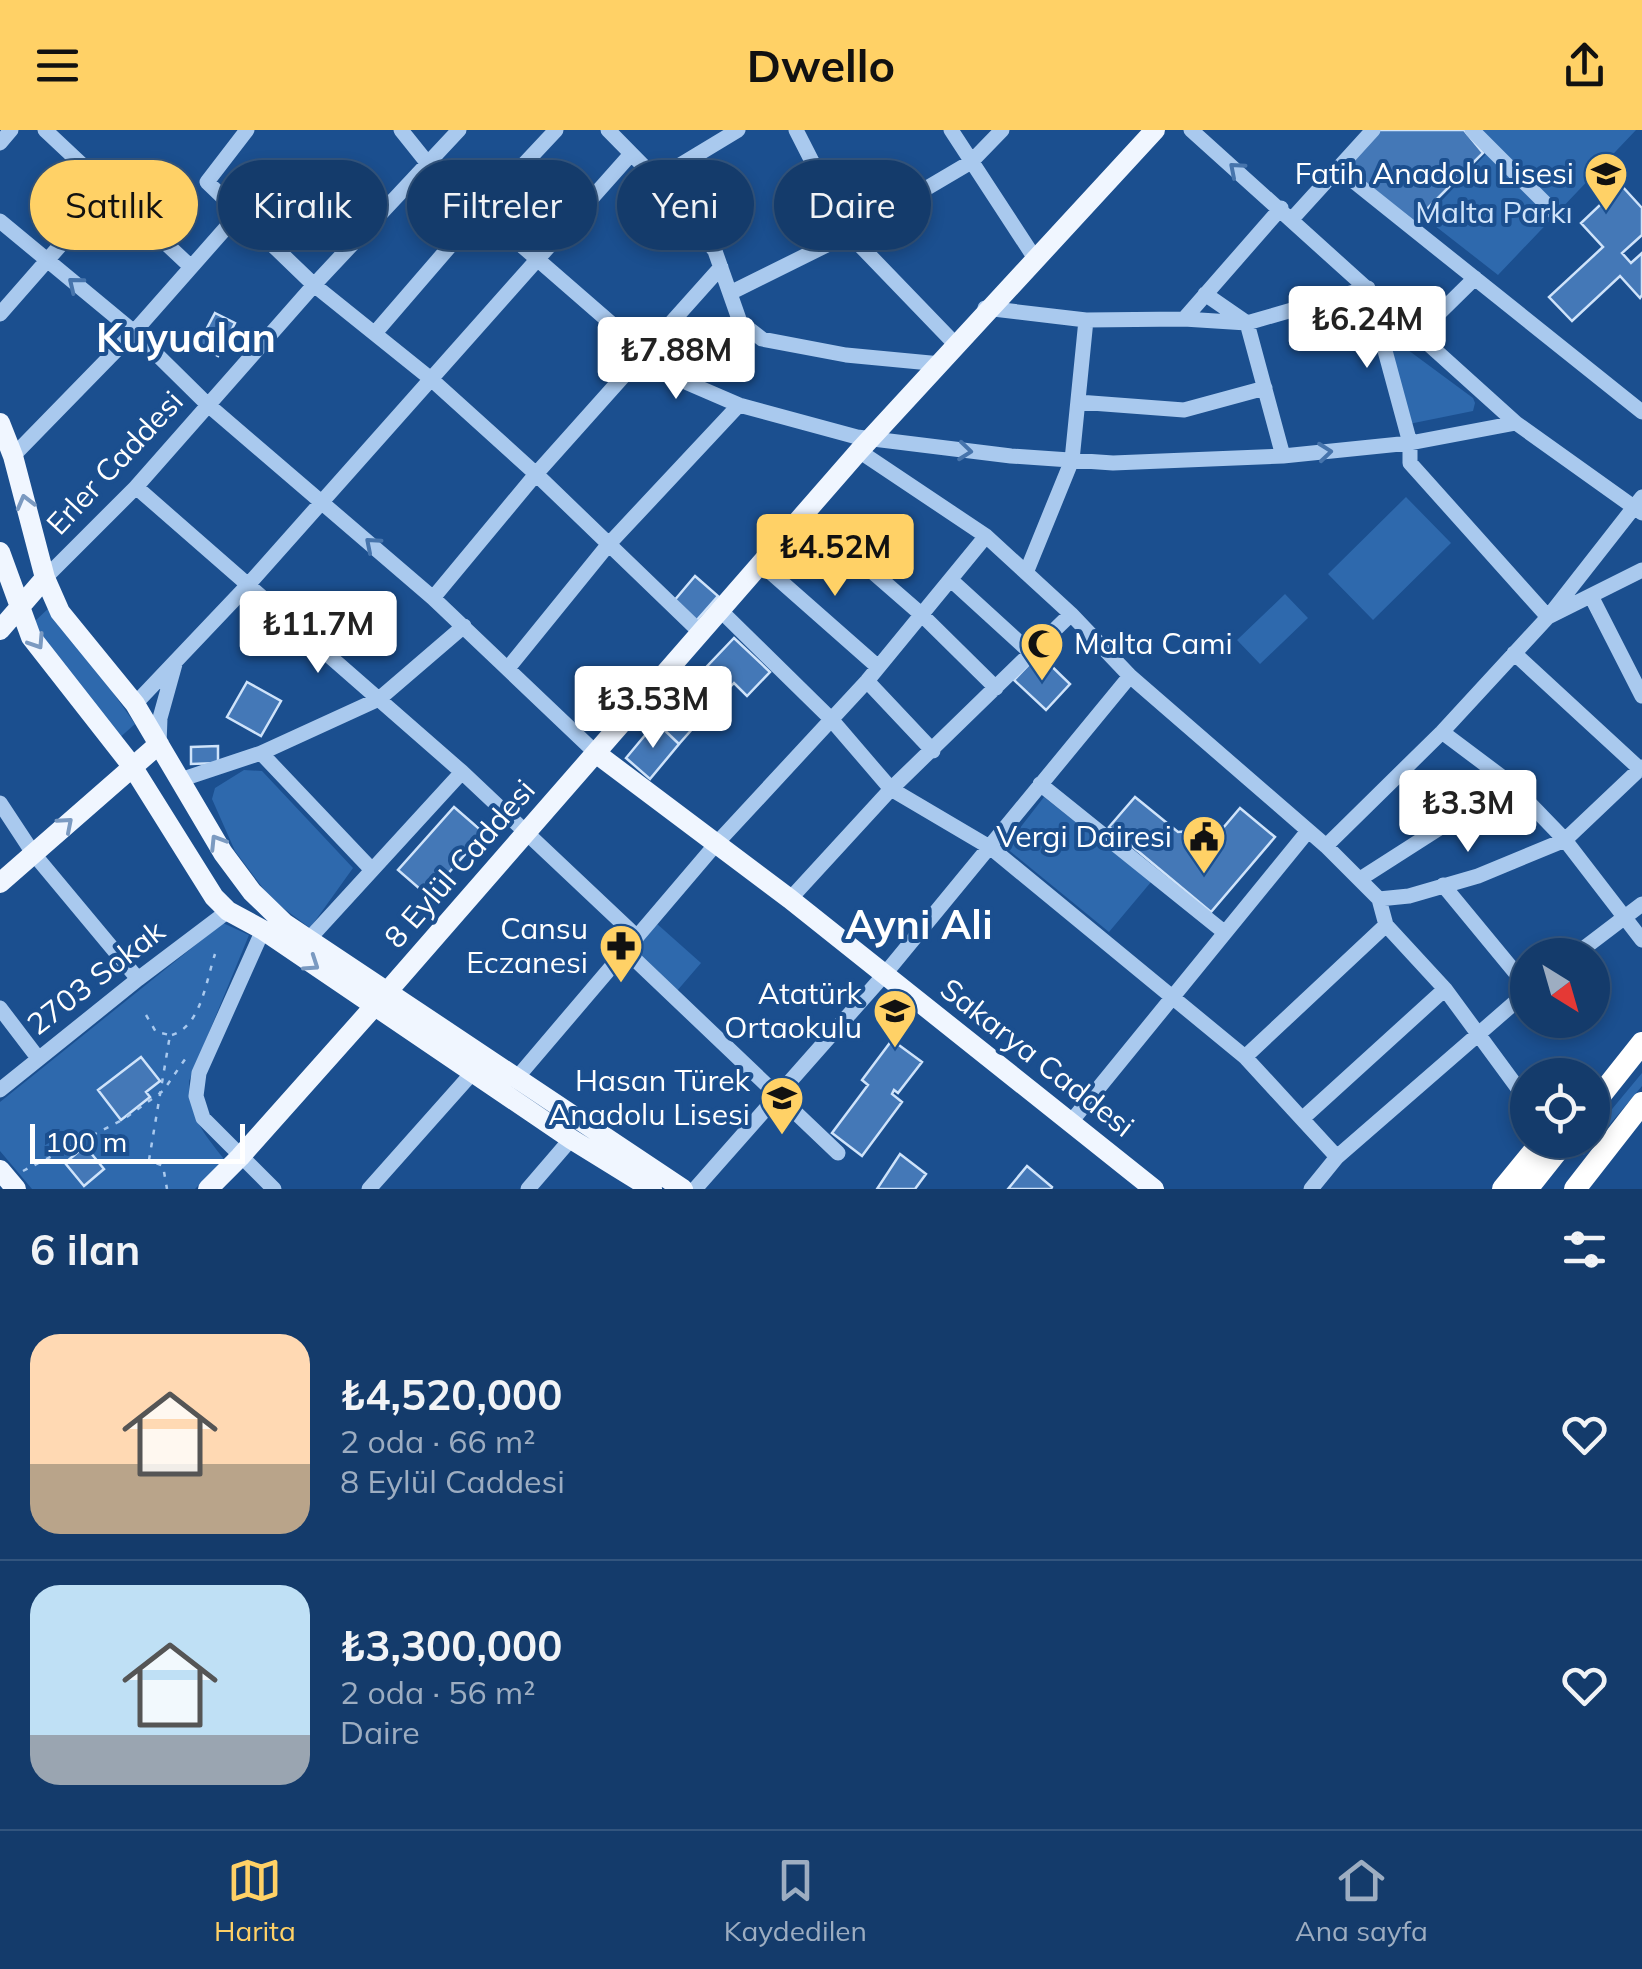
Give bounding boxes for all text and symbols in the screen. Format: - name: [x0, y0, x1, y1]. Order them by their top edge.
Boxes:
- text: Dwello: [747, 37, 895, 93]
- icon: menu: [30, 38, 85, 93]
- icon: share: [1557, 38, 1612, 93]
- school or university icon: Fatih Anadolu Lisesi: [1583, 151, 1629, 212]
- place label: Fatih Anadolu Lisesi: [1295, 154, 1574, 192]
- chip: Satılık: [30, 160, 198, 250]
- chip: Kiralık: [218, 160, 387, 250]
- chip: Filtreler: [407, 160, 597, 250]
- chip: Yeni: [617, 160, 754, 250]
- chip: Daire: [774, 160, 931, 250]
- one-way arrow: [1229, 163, 1248, 181]
- park label: Malta Parkı: [1415, 193, 1573, 231]
- one-way arrow: [69, 278, 87, 296]
- pin: ₺6.24M: [1286, 286, 1448, 371]
- text: ₺6.24M: [1311, 298, 1423, 338]
- district label: Kuyualan: [96, 312, 276, 362]
- pin: ₺7.88M: [595, 317, 757, 402]
- text: ₺7.88M: [620, 329, 732, 369]
- street label: Erler Caddesi: [38, 382, 191, 542]
- one-way arrow: [958, 440, 974, 461]
- one-way arrow: [1317, 442, 1333, 463]
- one-way arrow: [15, 494, 36, 511]
- pin: ₺4.52M: [754, 514, 916, 599]
- text: ₺4.52M: [779, 526, 891, 566]
- one-way arrow: [365, 538, 384, 556]
- pin: ₺11.7M: [237, 591, 399, 676]
- text: ₺11.7M: [262, 603, 374, 643]
- mosque icon: Malta Cami: [1019, 621, 1065, 682]
- place label: Malta Cami: [1074, 624, 1233, 662]
- one-way arrow: [25, 631, 44, 649]
- pin: ₺3.53M: [572, 666, 734, 751]
- text: ₺3.53M: [597, 678, 709, 718]
- pin: ₺3.3M: [1398, 770, 1538, 855]
- street label: 8 Eylül Caddesi: [376, 771, 543, 955]
- text: ₺3.3M: [1421, 782, 1515, 822]
- public building icon: Vergi Dairesi: [1181, 814, 1227, 875]
- place label: Vergi Dairesi: [996, 817, 1172, 855]
- one-way arrow: [54, 818, 73, 836]
- one-way arrow: [210, 835, 229, 853]
- district label: Ayni Ali: [845, 899, 993, 949]
- place label: Cansu Eczanesi: [466, 909, 588, 981]
- street label: 2703 Sokak: [19, 911, 172, 1043]
- pharmacy icon: Cansu Eczanesi: [598, 923, 644, 984]
- north arrow: [1510, 938, 1610, 1038]
- map controls: [1510, 938, 1610, 1158]
- one-way arrow: [301, 951, 319, 970]
- street label: Sakarya Caddesi: [933, 970, 1142, 1145]
- place label: Atatürk Ortaokulu: [724, 974, 863, 1046]
- school or university icon: Atatürk Ortaokulu: [872, 988, 918, 1049]
- button: locate: [1510, 1058, 1610, 1158]
- place label: Hasan Türek Anadolu Lisesi: [548, 1061, 751, 1133]
- school or university icon: Hasan Türek Anadolu Lisesi: [759, 1075, 805, 1136]
- scale bar: [30, 1119, 245, 1164]
- text: 100 m: [45, 1124, 127, 1159]
- icon: filters: [1557, 1222, 1612, 1277]
- text: 6 ilan: [30, 1223, 140, 1276]
- text: ₺4,520,000: [340, 1368, 562, 1421]
- icon: home: [110, 1374, 230, 1494]
- icon: heart: [1557, 1407, 1612, 1462]
- text: 2 oda · 66 m²: [340, 1421, 535, 1461]
- text: 8 Eylül Caddesi: [340, 1461, 565, 1501]
- text: ₺3,300,000: [340, 1619, 562, 1672]
- icon: home: [110, 1625, 230, 1745]
- icon: heart: [1557, 1658, 1612, 1713]
- text: 2 oda · 56 m²: [340, 1672, 535, 1712]
- text: Daire: [340, 1712, 420, 1752]
- tab: Harita: [214, 1853, 296, 1948]
- tab: Kaydedilen: [724, 1853, 867, 1948]
- tab: Ana sayfa: [1295, 1853, 1428, 1948]

